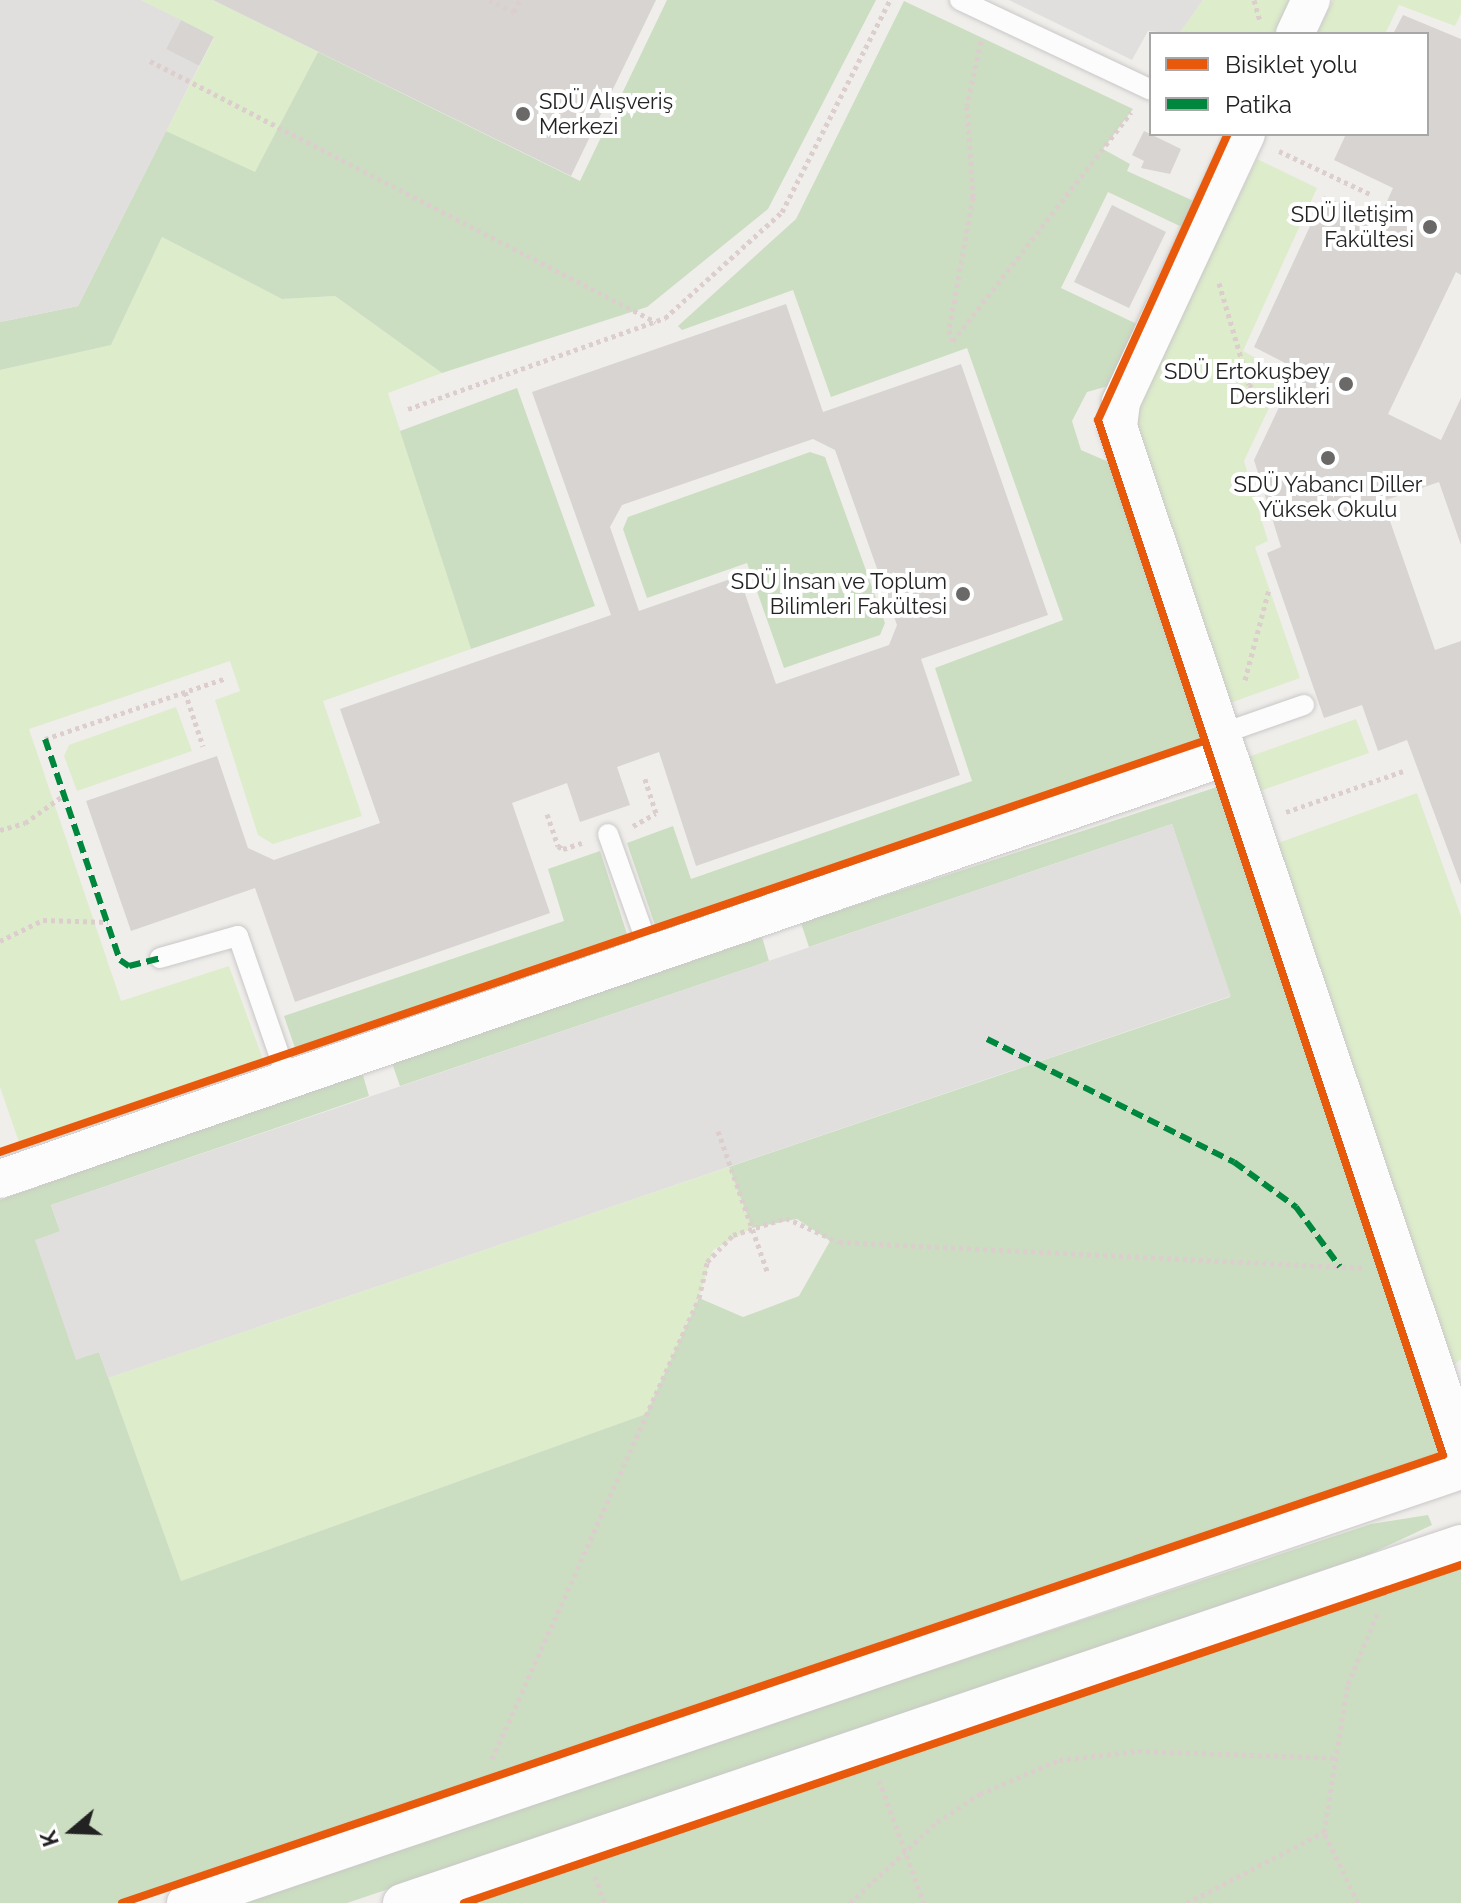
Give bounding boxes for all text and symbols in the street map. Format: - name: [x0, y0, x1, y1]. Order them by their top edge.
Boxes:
- legend: [1149, 32, 1429, 136]
- text: Bisiklet yolu: [1225, 50, 1357, 79]
- place label: SDÜ Alışveriş Merkezi: [539, 88, 674, 140]
- text: Patika: [1225, 90, 1292, 119]
- marker: SDÜ Alışveriş Merkezi: [514, 105, 532, 123]
- place label: SDÜ İletişim Fakültesi: [1291, 201, 1414, 252]
- marker: SDÜ İletişim Fakültesi: [1421, 218, 1439, 236]
- place label: SDÜ Ertokuşbey Derslikleri: [1164, 358, 1330, 410]
- marker: SDÜ Ertokuşbey Derslikleri: [1337, 375, 1355, 393]
- marker: SDÜ Yabancı Diller Yüksek Okulu: [1319, 449, 1337, 467]
- place label: SDÜ Yabancı Diller Yüksek Okulu: [1233, 471, 1423, 522]
- place label: SDÜ İnsan ve Toplum Bilimleri Fakültesi: [730, 568, 947, 620]
- marker: SDÜ İnsan ve Toplum Bilimleri Fakültesi: [954, 585, 972, 603]
- north arrow: [32, 1791, 112, 1871]
- text: K: [35, 1828, 64, 1850]

